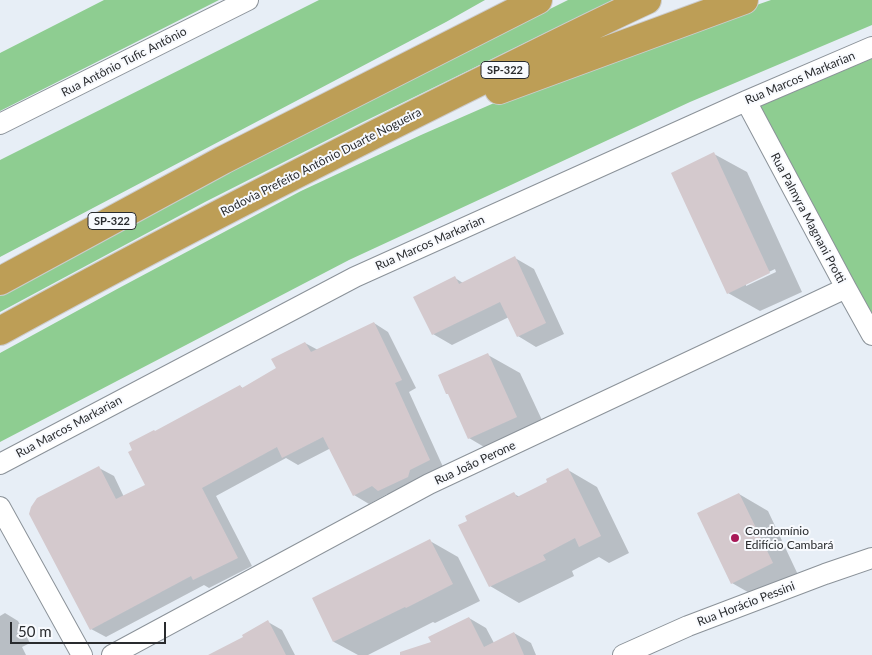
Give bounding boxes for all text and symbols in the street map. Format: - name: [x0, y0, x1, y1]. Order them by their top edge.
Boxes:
- street label: Rua Antônio Tufic Antônio: [59, 24, 189, 100]
- street label: Rua Marcos Markarian: [743, 48, 857, 108]
- road number: SP-322: [481, 62, 529, 78]
- street label: Rodovia Prefeito Antônio Duarte Nogueira: [218, 105, 424, 219]
- street label: Rua Palmyra Magnani Protti: [767, 150, 849, 286]
- road number: SP-322: [88, 212, 136, 230]
- street label: Rua Marcos Markarian: [373, 212, 487, 274]
- street label: Rua Marcos Markarian: [14, 393, 124, 461]
- street label: Rua João Perone: [432, 438, 518, 488]
- place label: Condomínio Edifício Cambará: [745, 524, 833, 552]
- marker: Condomínio Edifício Cambará: [729, 532, 741, 544]
- street label: Rua Horácio Pessini: [695, 579, 797, 629]
- scale bar: [12, 612, 169, 644]
- text: 50 m: [18, 622, 52, 640]

